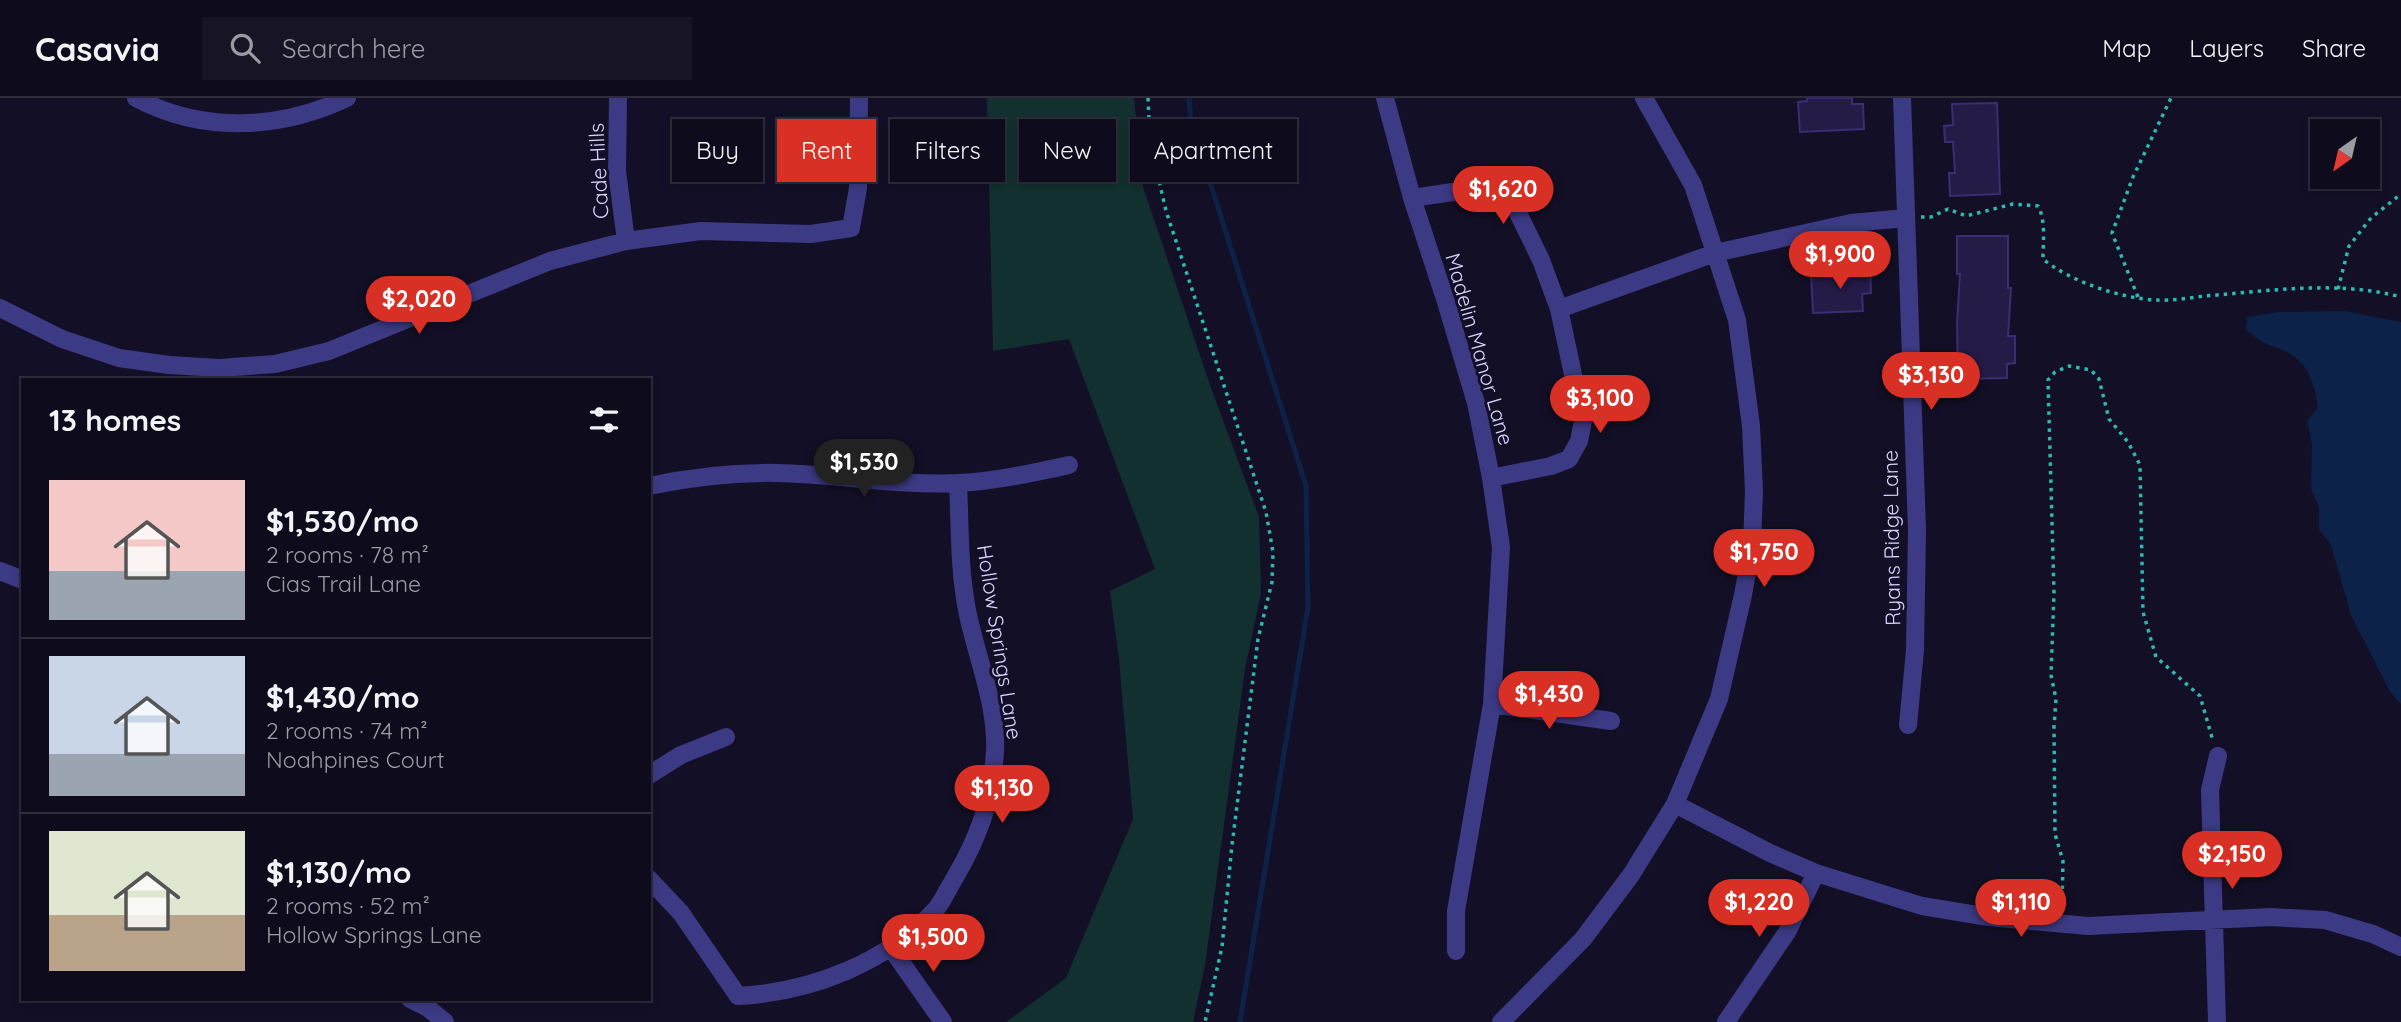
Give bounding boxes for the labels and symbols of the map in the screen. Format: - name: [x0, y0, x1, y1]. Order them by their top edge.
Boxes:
- north arrow: [2310, 119, 2380, 189]
- street label: Cade Hills: [583, 122, 613, 220]
- pin: $1,620: [1446, 166, 1560, 226]
- pin: $1,900: [1783, 232, 1897, 291]
- street label: Madelin Manor Lane: [1440, 250, 1520, 448]
- pin: $2,020: [362, 276, 476, 336]
- pin: $3,130: [1874, 352, 1988, 412]
- pin: $3,100: [1543, 376, 1657, 435]
- pin: $1,530: [807, 440, 921, 499]
- street label: Ryans Ridge Lane: [1876, 450, 1906, 626]
- pin: $1,750: [1707, 530, 1821, 589]
- street label: Hollow Springs Lane: [972, 543, 1028, 741]
- pin: $1,430: [1492, 672, 1606, 731]
- pin: $1,130: [945, 766, 1059, 825]
- pin: $2,150: [2175, 832, 2289, 891]
- pin: $1,220: [1702, 880, 1816, 939]
- pin: $1,110: [1964, 880, 2078, 939]
- pin: $1,500: [876, 914, 990, 974]

